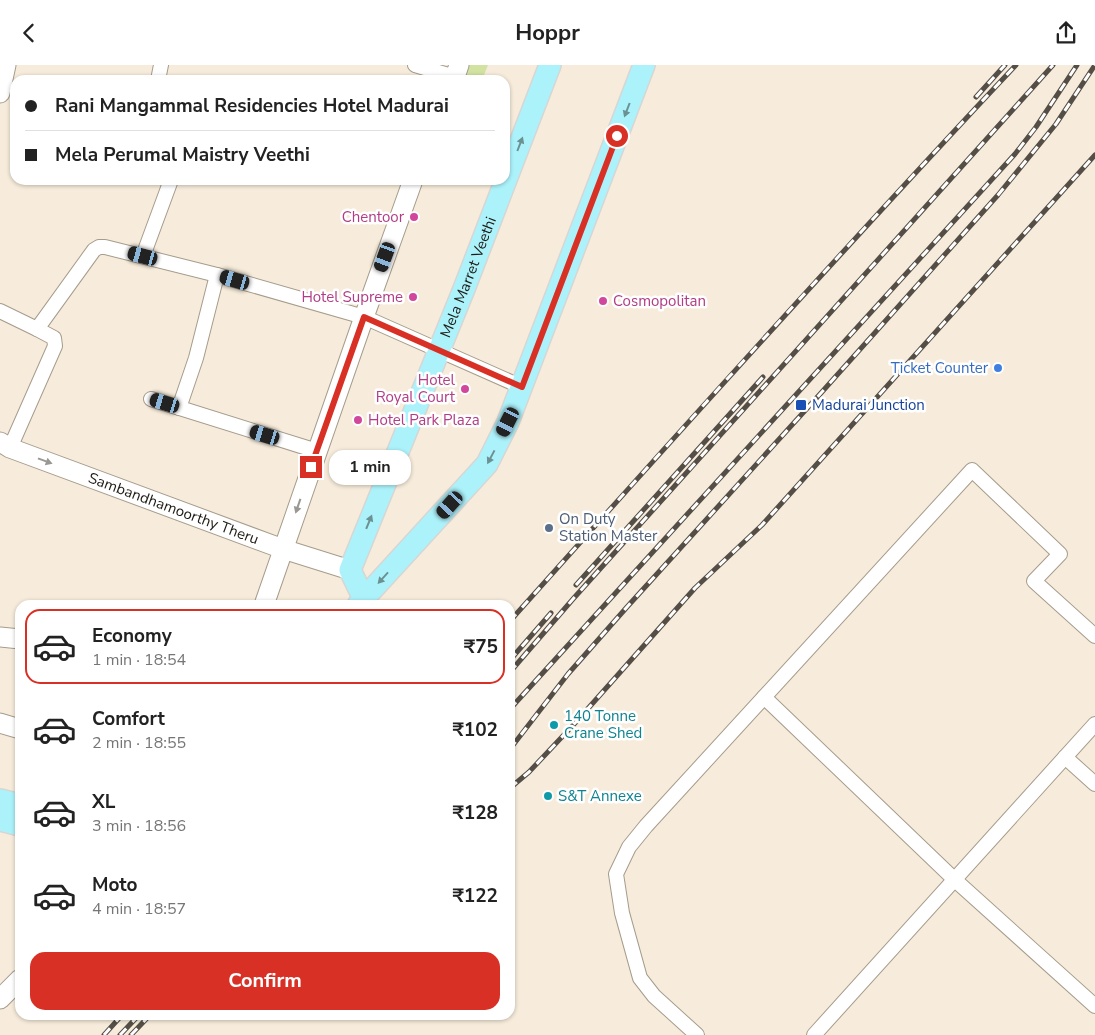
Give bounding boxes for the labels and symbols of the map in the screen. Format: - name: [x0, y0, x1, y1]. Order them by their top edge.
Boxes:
- one-way arrow: [622, 103, 630, 118]
- route start: [606, 125, 628, 147]
- one-way arrow: [516, 136, 524, 151]
- place label: Chentoor: [342, 207, 405, 227]
- marker: Chentoor: [408, 211, 420, 223]
- street label: Mela Marret Veethi: [435, 214, 501, 341]
- car: [372, 240, 397, 274]
- car: [126, 245, 159, 267]
- car: [218, 269, 251, 291]
- place label: Hotel Supreme: [301, 287, 403, 307]
- marker: Hotel Supreme: [407, 291, 419, 303]
- place label: Cosmopolitan: [613, 291, 706, 311]
- marker: Cosmopolitan: [597, 295, 609, 307]
- place label: Ticket Counter: [891, 358, 989, 378]
- marker: Ticket Counter: [992, 362, 1004, 374]
- place label: Hotel Royal Court: [376, 370, 456, 407]
- marker: Hotel Royal Court: [459, 383, 471, 395]
- car: [148, 391, 181, 415]
- place label: Madurai Junction: [812, 395, 925, 415]
- marker: Madurai Junction: [794, 398, 808, 412]
- car: [494, 405, 521, 439]
- place label: Hotel Park Plaza: [368, 410, 480, 430]
- marker: Hotel Park Plaza: [352, 414, 364, 426]
- car: [248, 423, 281, 447]
- callout: 1 min: [328, 449, 411, 485]
- one-way arrow: [486, 450, 495, 464]
- route end: [300, 456, 322, 478]
- one-way arrow: [38, 457, 53, 465]
- street label: Sambandhamoorthy Theru: [85, 468, 262, 549]
- car: [434, 489, 465, 521]
- one-way arrow: [293, 499, 301, 514]
- place label: On Duty Station Master: [559, 509, 658, 546]
- one-way arrow: [365, 514, 373, 529]
- marker: On Duty Station Master: [543, 522, 555, 534]
- one-way arrow: [377, 572, 389, 584]
- place label: 140 Tonne Crane Shed: [564, 706, 642, 743]
- marker: 140 Tonne Crane Shed: [548, 719, 560, 731]
- place label: S&T Annexe: [558, 786, 642, 806]
- marker: S&T Annexe: [542, 790, 554, 802]

